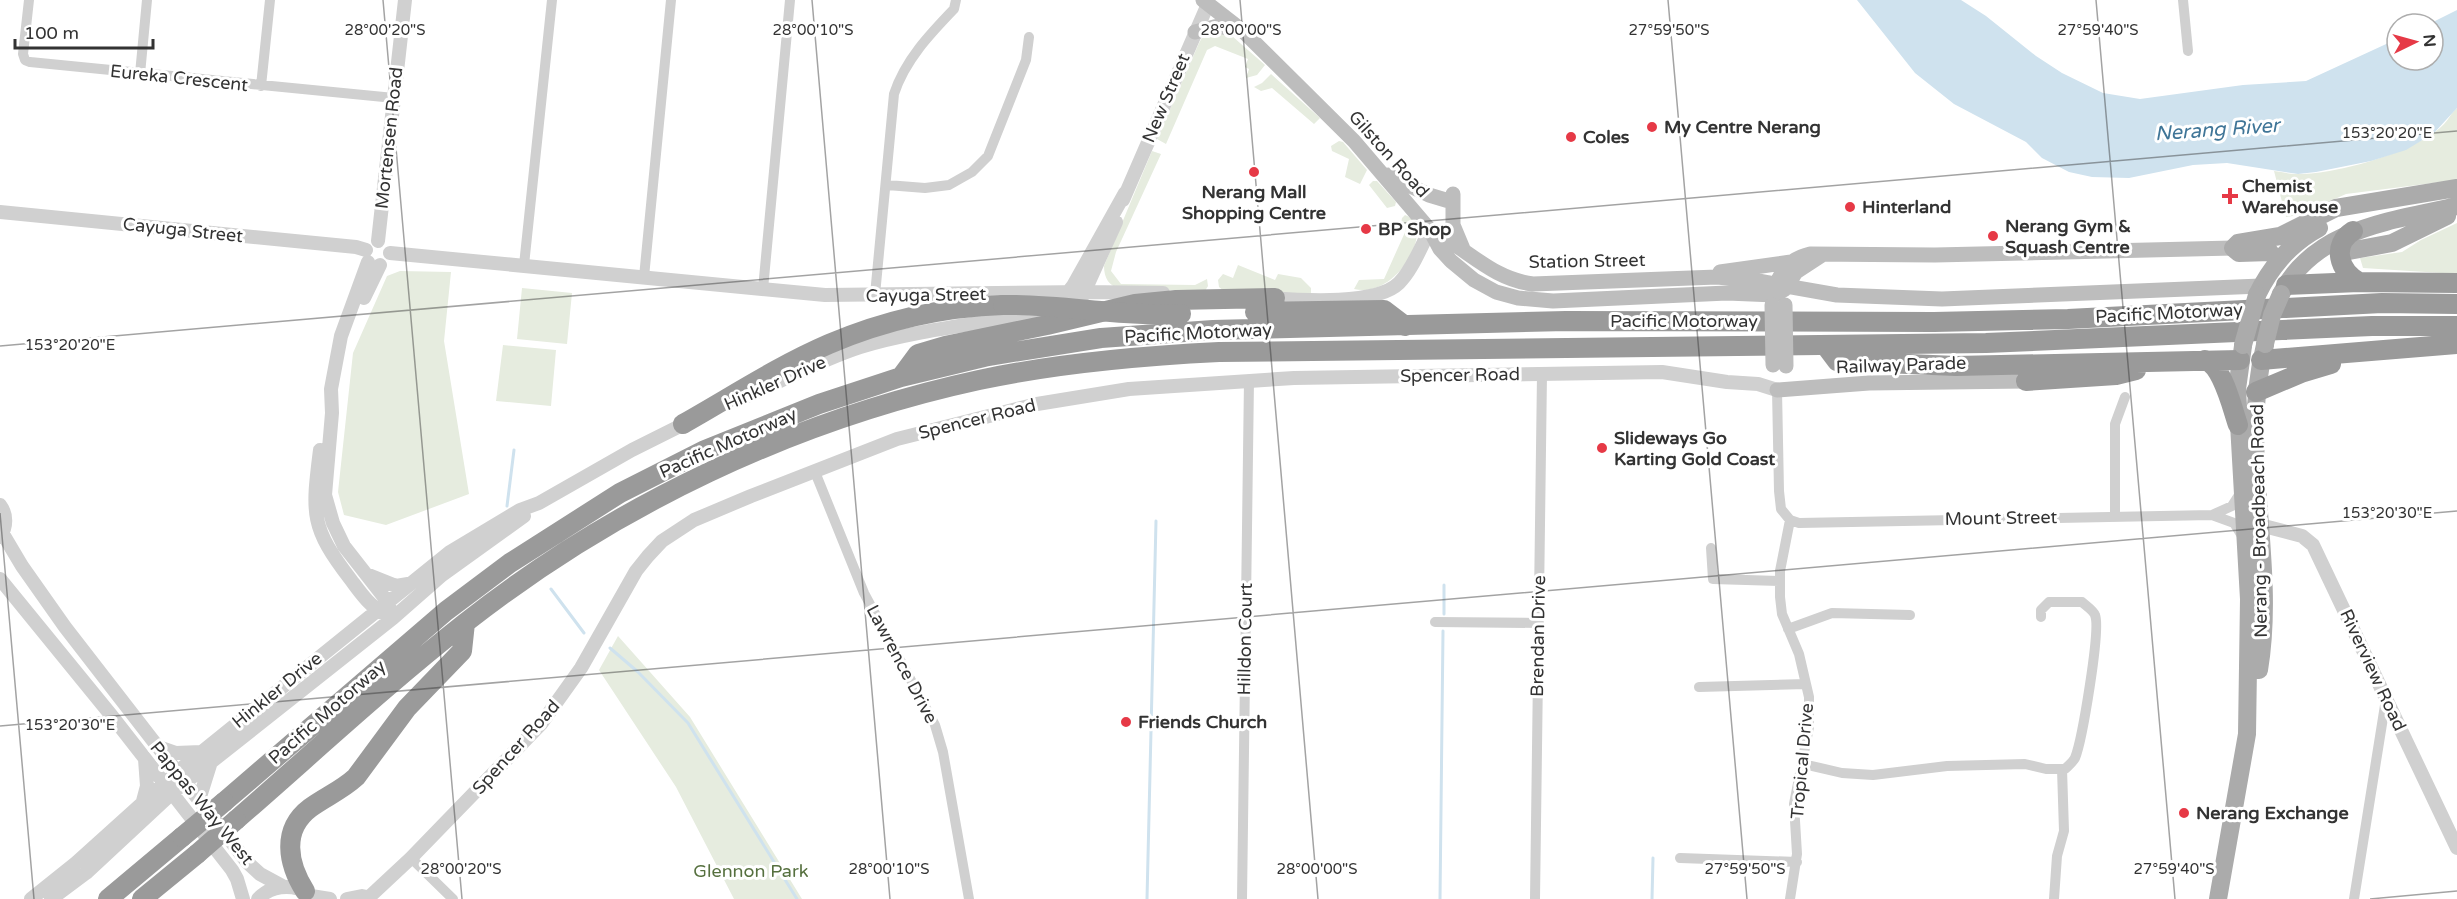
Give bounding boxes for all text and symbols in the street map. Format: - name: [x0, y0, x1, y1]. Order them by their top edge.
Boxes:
- scale bar: [15, 12, 153, 50]
- north arrow: [2385, 12, 2445, 72]
- text: 28°00'20"S: [345, 21, 425, 39]
- text: 28°00'10"S: [773, 21, 853, 39]
- text: 28°00'00"S: [1201, 21, 1281, 39]
- text: 27°59'50"S: [1628, 21, 1710, 39]
- text: 27°59'40"S: [2057, 21, 2139, 39]
- text: 100 m: [24, 22, 79, 44]
- text: N: [2418, 34, 2439, 48]
- street label: New Street: [1137, 50, 1195, 146]
- street label: Eureka Crescent: [109, 60, 249, 96]
- street label: Mortensen Road: [371, 66, 407, 210]
- street label: Gilston Road: [1344, 106, 1434, 202]
- water label: Nerang River: [2154, 114, 2282, 146]
- place label: My Centre Nerang: [1664, 116, 1821, 138]
- marker: My Centre Nerang: [1645, 120, 1659, 134]
- text: 153°20'20"E: [2342, 124, 2432, 142]
- place label: Coles: [1583, 126, 1630, 148]
- marker: Coles: [1564, 130, 1578, 144]
- marker: Nerang Mall Shopping Centre: [1247, 165, 1261, 179]
- place label: Chemist Warehouse: [2242, 175, 2338, 218]
- place label: Nerang Mall Shopping Centre: [1182, 181, 1326, 224]
- marker: Chemist Warehouse: [2223, 189, 2237, 203]
- place label: Hinterland: [1862, 196, 1951, 218]
- marker: Hinterland: [1843, 200, 1857, 214]
- street label: Cayuga Street: [122, 213, 244, 247]
- place label: Nerang Gym & Squash Centre: [2005, 215, 2131, 258]
- place label: BP Shop: [1378, 218, 1451, 240]
- marker: BP Shop: [1359, 222, 1373, 236]
- marker: Nerang Gym & Squash Centre: [1986, 229, 2000, 243]
- street label: Station Street: [1528, 249, 1646, 273]
- street label: Cayuga Street: [865, 283, 987, 307]
- street label: Pacific Motorway: [2095, 298, 2244, 328]
- street label: Pacific Motorway: [1610, 310, 1758, 332]
- street label: Pacific Motorway: [1124, 318, 1273, 348]
- text: 153°20'20"E: [25, 336, 115, 354]
- street label: Hinkler Drive: [721, 351, 829, 415]
- street label: Railway Parade: [1835, 352, 1967, 378]
- street label: Spencer Road: [1400, 363, 1520, 387]
- street label: Spencer Road: [916, 394, 1038, 444]
- street label: Pacific Motorway: [656, 403, 800, 483]
- street label: Nerang - Broadbeach Road: [2246, 404, 2272, 638]
- place label: Slideways Go Karting Gold Coast: [1614, 427, 1775, 470]
- marker: Slideways Go Karting Gold Coast: [1595, 441, 1609, 455]
- text: 153°20'30"E: [2342, 504, 2432, 522]
- street label: Mount Street: [1944, 506, 2058, 530]
- street label: Brendan Drive: [1526, 575, 1550, 697]
- street label: Hilldon Court: [1233, 582, 1257, 696]
- street label: Lawrence Drive: [862, 601, 942, 727]
- street label: Riverview Road: [2335, 605, 2411, 735]
- street label: Hinkler Drive: [228, 647, 326, 733]
- street label: Pacific Motorway: [264, 655, 390, 769]
- street label: Spencer Road: [468, 695, 564, 799]
- street label: Tropical Drive: [1786, 702, 1818, 820]
- place label: Friends Church: [1138, 711, 1267, 733]
- marker: Friends Church: [1119, 715, 1133, 729]
- text: 153°20'30"E: [25, 716, 115, 734]
- street label: Pappas Way West: [145, 737, 259, 869]
- place label: Nerang Exchange: [2196, 802, 2349, 824]
- marker: Nerang Exchange: [2177, 806, 2191, 820]
- text: 28°00'20"S: [421, 860, 501, 878]
- park label: Glennon Park: [693, 860, 809, 882]
- text: 28°00'10"S: [849, 860, 929, 878]
- text: 28°00'00"S: [1277, 860, 1357, 878]
- text: 27°59'50"S: [1704, 860, 1786, 878]
- text: 27°59'40"S: [2133, 860, 2215, 878]

